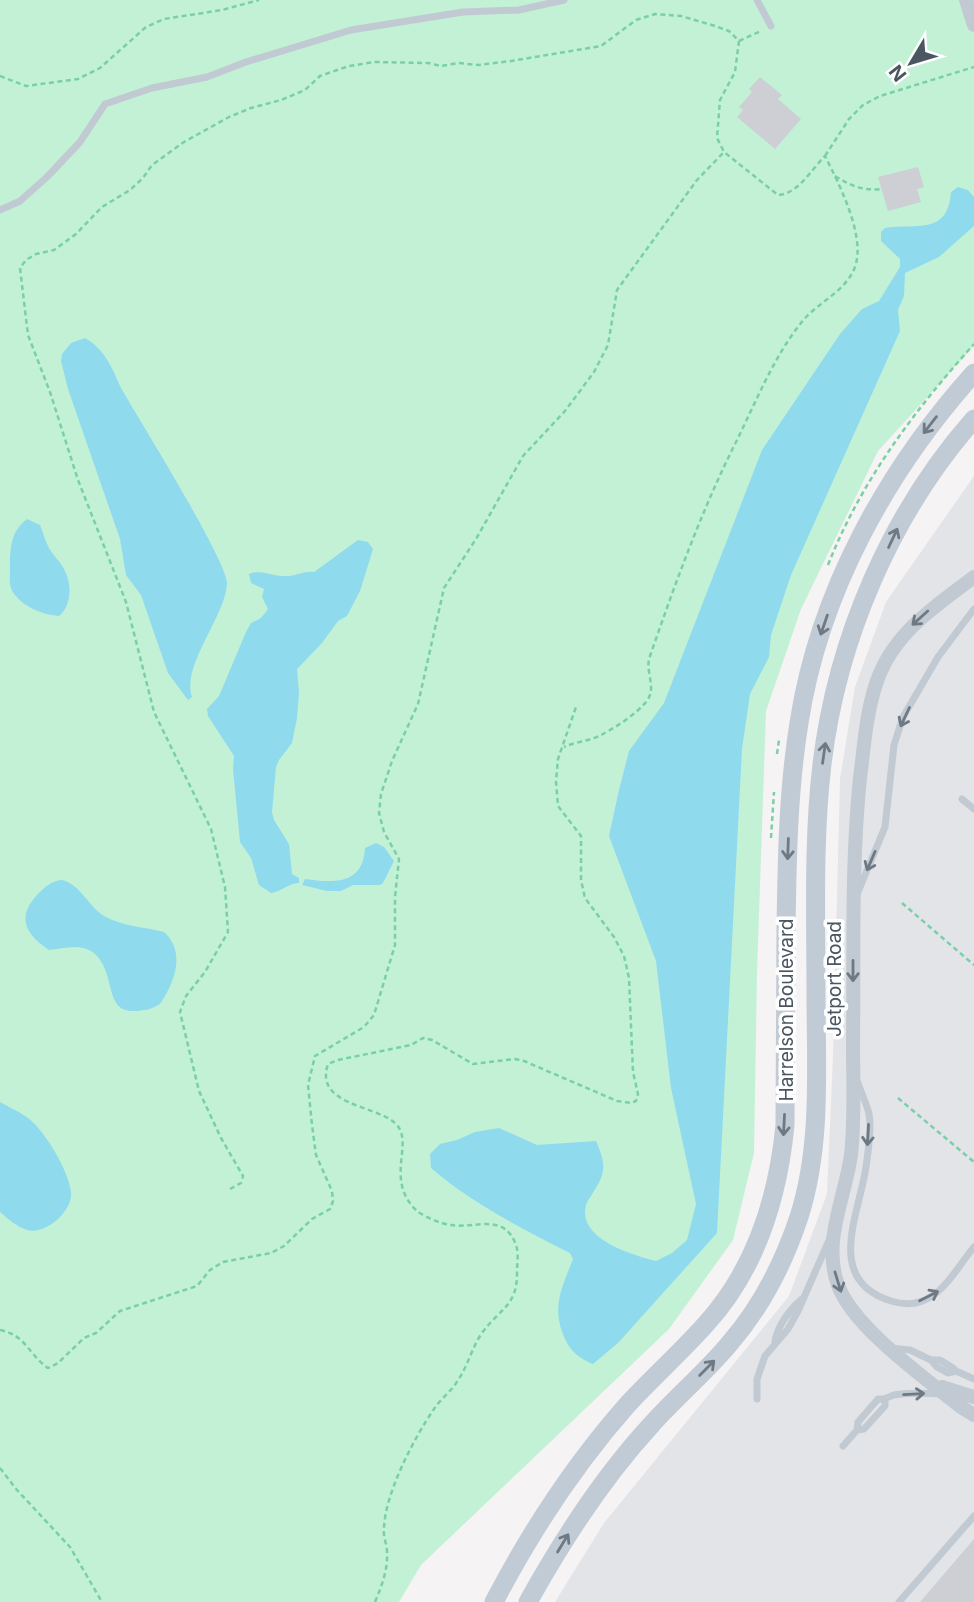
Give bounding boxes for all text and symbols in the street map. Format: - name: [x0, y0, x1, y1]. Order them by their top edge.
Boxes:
- north arrow: [876, 28, 946, 98]
- text: N: [884, 60, 912, 86]
- one-way arrow: [922, 415, 938, 433]
- one-way arrow: [887, 528, 900, 549]
- one-way arrow: [912, 610, 929, 627]
- one-way arrow: [817, 614, 829, 636]
- one-way arrow: [898, 706, 911, 727]
- one-way arrow: [818, 743, 831, 765]
- one-way arrow: [781, 837, 794, 860]
- one-way arrow: [864, 850, 877, 871]
- street label: Harrelson Boulevard: [775, 919, 798, 1101]
- street label: Jetport Road: [823, 921, 846, 1037]
- one-way arrow: [846, 959, 860, 982]
- one-way arrow: [777, 1113, 790, 1136]
- one-way arrow: [861, 1123, 874, 1146]
- one-way arrow: [832, 1271, 845, 1293]
- one-way arrow: [918, 1289, 939, 1302]
- one-way arrow: [698, 1359, 715, 1376]
- one-way arrow: [903, 1387, 926, 1400]
- one-way arrow: [556, 1534, 570, 1554]

